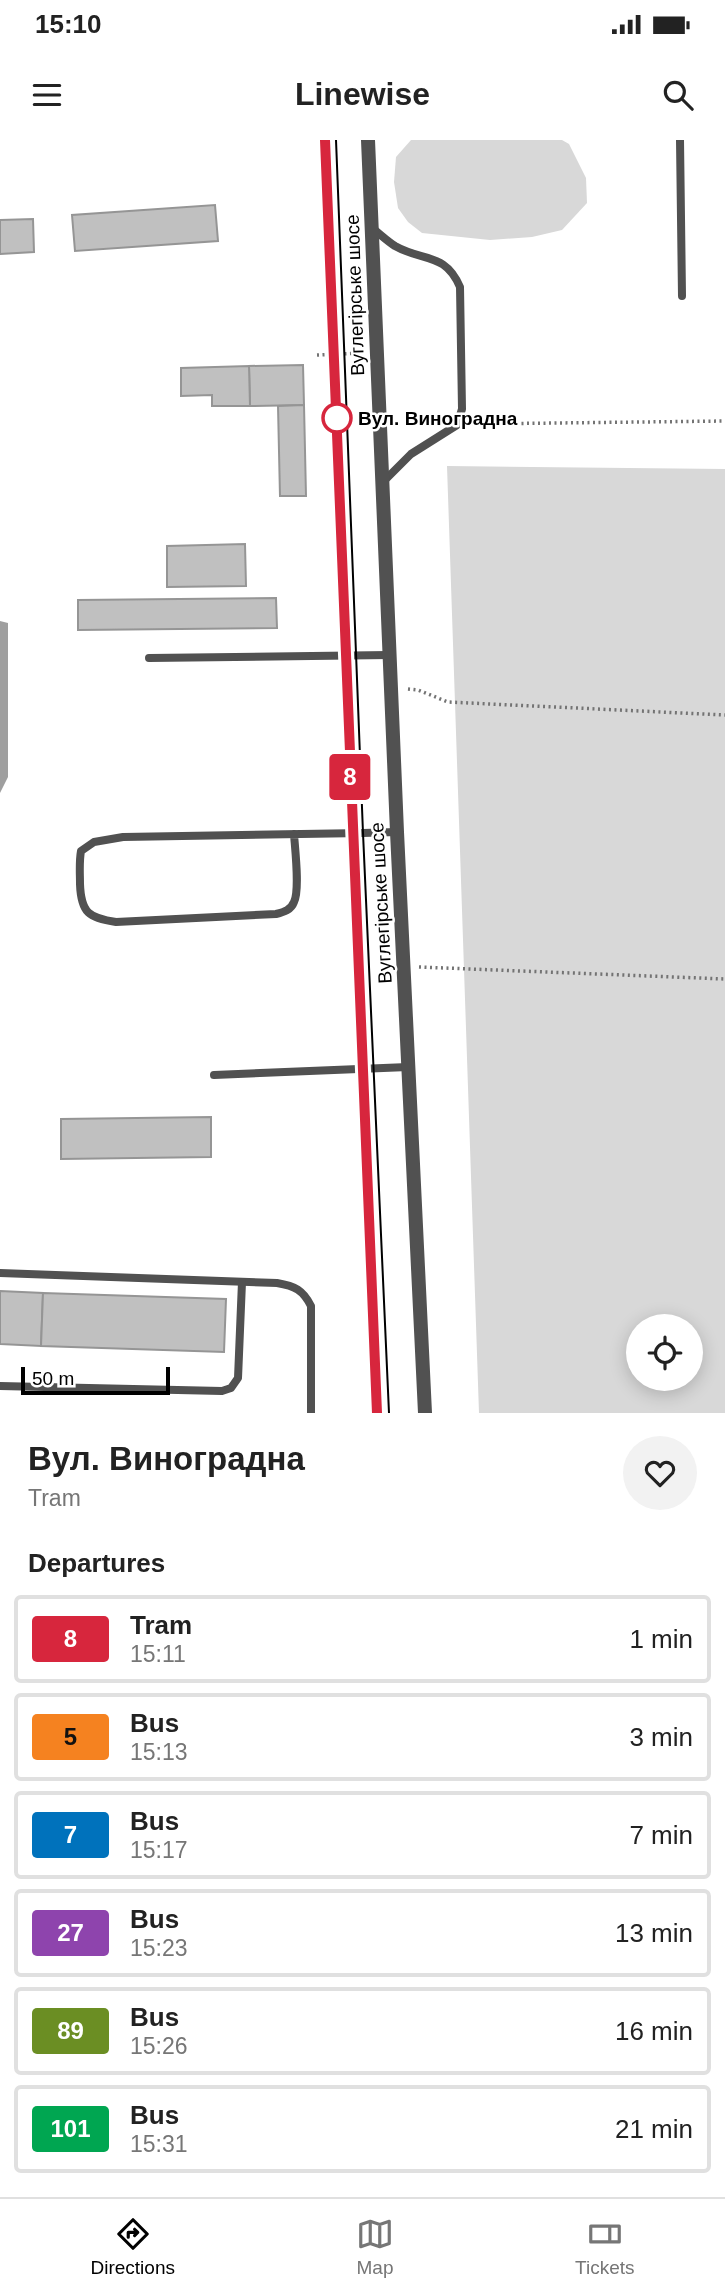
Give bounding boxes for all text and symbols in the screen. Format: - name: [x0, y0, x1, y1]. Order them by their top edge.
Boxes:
- text: 15:10: [35, 9, 102, 39]
- icon: menu: [28, 76, 66, 114]
- text: Linewise: [295, 76, 430, 112]
- icon: search: [659, 76, 697, 114]
- street label: Вуглегірське шосе: [342, 214, 368, 376]
- marker: Вул. Виноградна: [322, 403, 352, 433]
- place label: Вул. Виноградна: [358, 408, 518, 429]
- line badge: 8: [327, 754, 373, 800]
- text: 8: [343, 763, 357, 790]
- street label: Вуглегірське шосе: [366, 822, 396, 984]
- map controls: [626, 1314, 703, 1391]
- button: locate: [626, 1314, 703, 1391]
- scale bar: [21, 1364, 170, 1396]
- text: 50 m: [32, 1368, 74, 1389]
- button: heart: [623, 1436, 697, 1510]
- text: Вул. Виноградна: [28, 1440, 305, 1477]
- text: Tram: [28, 1485, 81, 1511]
- text: Departures: [28, 1548, 165, 1578]
- text: Tram: [130, 1610, 192, 1640]
- text: 1 min: [629, 1624, 693, 1654]
- text: 8: [64, 1625, 77, 1652]
- text: 15:11: [130, 1641, 186, 1667]
- text: Bus: [130, 1708, 179, 1738]
- text: 3 min: [629, 1722, 693, 1752]
- text: 5: [64, 1723, 77, 1750]
- text: 15:13: [130, 1739, 188, 1765]
- text: Bus: [130, 1806, 179, 1836]
- text: 7 min: [629, 1820, 693, 1850]
- text: 7: [64, 1821, 77, 1848]
- text: 15:17: [130, 1837, 188, 1863]
- text: Bus: [130, 1904, 179, 1934]
- text: 13 min: [615, 1918, 693, 1948]
- text: 27: [57, 1919, 84, 1946]
- text: 15:23: [130, 1935, 188, 1961]
- text: Bus: [130, 2002, 179, 2032]
- text: 16 min: [615, 2016, 693, 2046]
- text: 89: [57, 2017, 84, 2044]
- text: 15:26: [130, 2033, 188, 2059]
- text: Bus: [130, 2100, 179, 2130]
- text: 21 min: [615, 2114, 693, 2144]
- text: 101: [50, 2115, 91, 2142]
- text: 15:31: [130, 2131, 188, 2157]
- tab: Directions: [91, 2215, 175, 2279]
- tab: Map: [356, 2215, 394, 2279]
- tab: Tickets: [575, 2215, 634, 2279]

